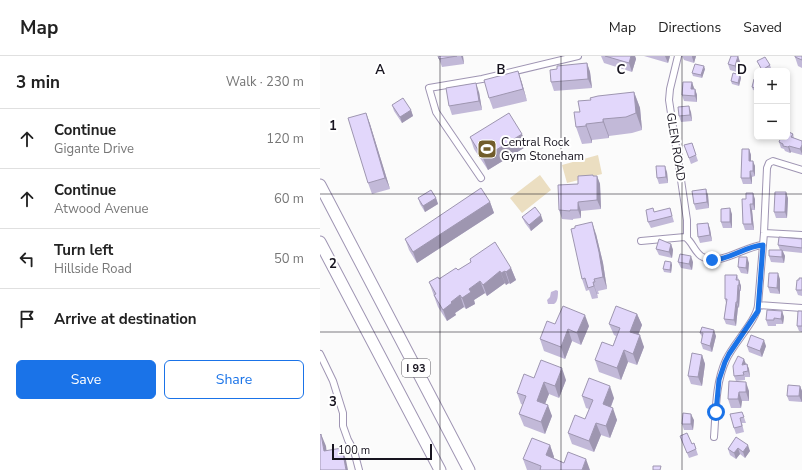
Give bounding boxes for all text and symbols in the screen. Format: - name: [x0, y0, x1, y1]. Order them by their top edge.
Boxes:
- text: Map: [20, 15, 58, 41]
- text: Map: [609, 18, 636, 37]
- text: Directions: [658, 18, 721, 37]
- text: Saved: [743, 18, 782, 37]
- text: A: [375, 61, 385, 79]
- text: B: [497, 61, 506, 79]
- text: C: [617, 61, 626, 79]
- text: D: [737, 61, 747, 79]
- map controls: [754, 68, 790, 140]
- button: +: [754, 68, 790, 104]
- text: 3 min: [16, 71, 60, 94]
- text: Walk · 230 m: [226, 73, 304, 91]
- button: −: [754, 104, 790, 140]
- street label: GLEN ROAD: [663, 112, 689, 182]
- text: 1: [329, 117, 337, 135]
- text: Continue: [54, 120, 116, 140]
- icon: ahead: [16, 128, 38, 150]
- text: 120 m: [266, 130, 304, 148]
- place label: Central Rock Gym Stoneham: [501, 134, 584, 164]
- sports icon: Central Rock Gym Stoneham: [476, 138, 498, 160]
- text: Gigante Drive: [54, 140, 134, 158]
- text: Continue: [54, 180, 116, 200]
- icon: ahead: [16, 188, 38, 210]
- text: 60 m: [274, 190, 304, 208]
- text: Atwood Avenue: [54, 200, 148, 218]
- text: Turn left: [54, 240, 113, 260]
- icon: left: [16, 248, 38, 270]
- text: 50 m: [274, 250, 304, 268]
- route end: [703, 251, 721, 269]
- text: 2: [329, 255, 337, 273]
- text: Hillside Road: [54, 260, 132, 278]
- icon: arrive: [16, 308, 38, 330]
- text: Arrive at destination: [54, 309, 197, 329]
- road number: I 93: [402, 359, 430, 377]
- button: Save: [16, 360, 156, 399]
- button: Share: [164, 360, 304, 399]
- text: 3: [329, 393, 337, 411]
- route start: [707, 403, 725, 421]
- scale bar: [332, 442, 432, 461]
- text: 100 m: [338, 443, 370, 458]

